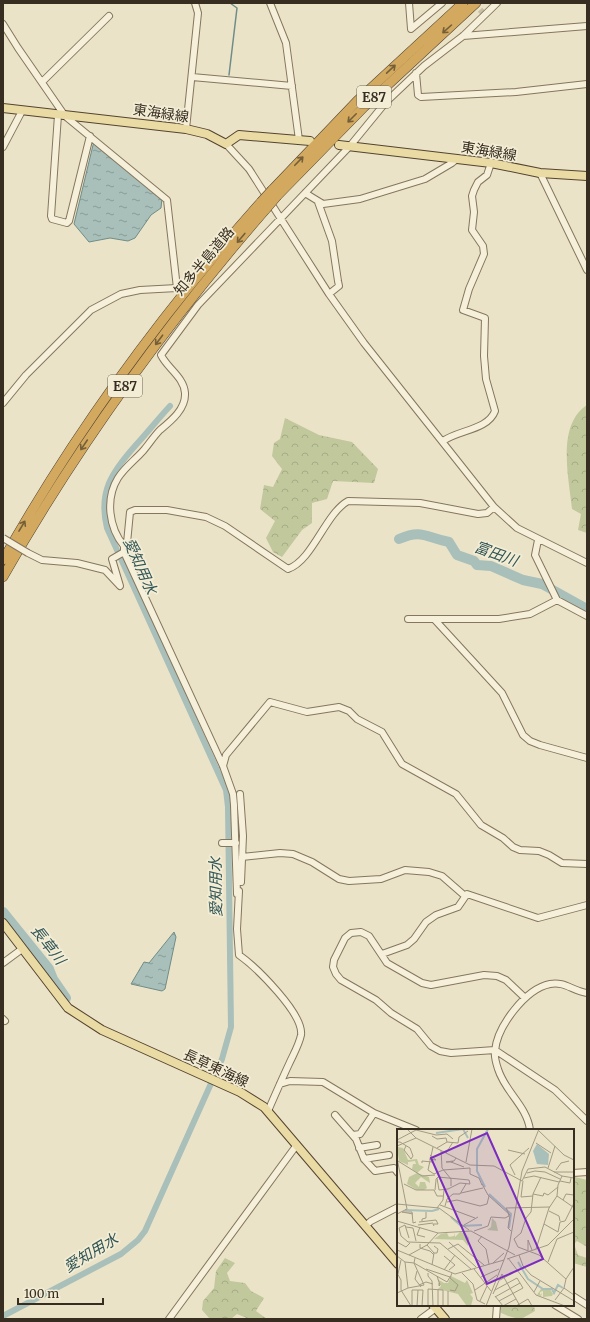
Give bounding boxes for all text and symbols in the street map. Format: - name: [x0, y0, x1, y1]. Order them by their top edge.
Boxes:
- one-way arrow: [442, 24, 452, 34]
- one-way arrow: [386, 64, 396, 74]
- road number: E87: [357, 86, 391, 108]
- street label: 東海緑線: [132, 100, 190, 126]
- one-way arrow: [347, 113, 357, 123]
- street label: 東海緑線: [460, 138, 518, 164]
- one-way arrow: [294, 156, 304, 166]
- street label: 知多半島道路: [170, 223, 238, 299]
- one-way arrow: [236, 233, 245, 244]
- one-way arrow: [155, 334, 163, 345]
- road number: E87: [108, 375, 142, 397]
- one-way arrow: [80, 440, 88, 451]
- one-way arrow: [19, 520, 27, 532]
- water label: 愛知用水: [120, 535, 162, 599]
- water label: 富田川: [472, 537, 522, 571]
- water label: 愛知用水: [205, 855, 226, 917]
- water label: 長草川: [27, 921, 71, 970]
- street label: 長草東海線: [180, 1045, 252, 1091]
- inset map: [397, 1129, 574, 1306]
- water label: 愛知用水: [60, 1228, 123, 1276]
- scale bar: [18, 1280, 103, 1306]
- text: 100 m: [24, 1286, 59, 1301]

